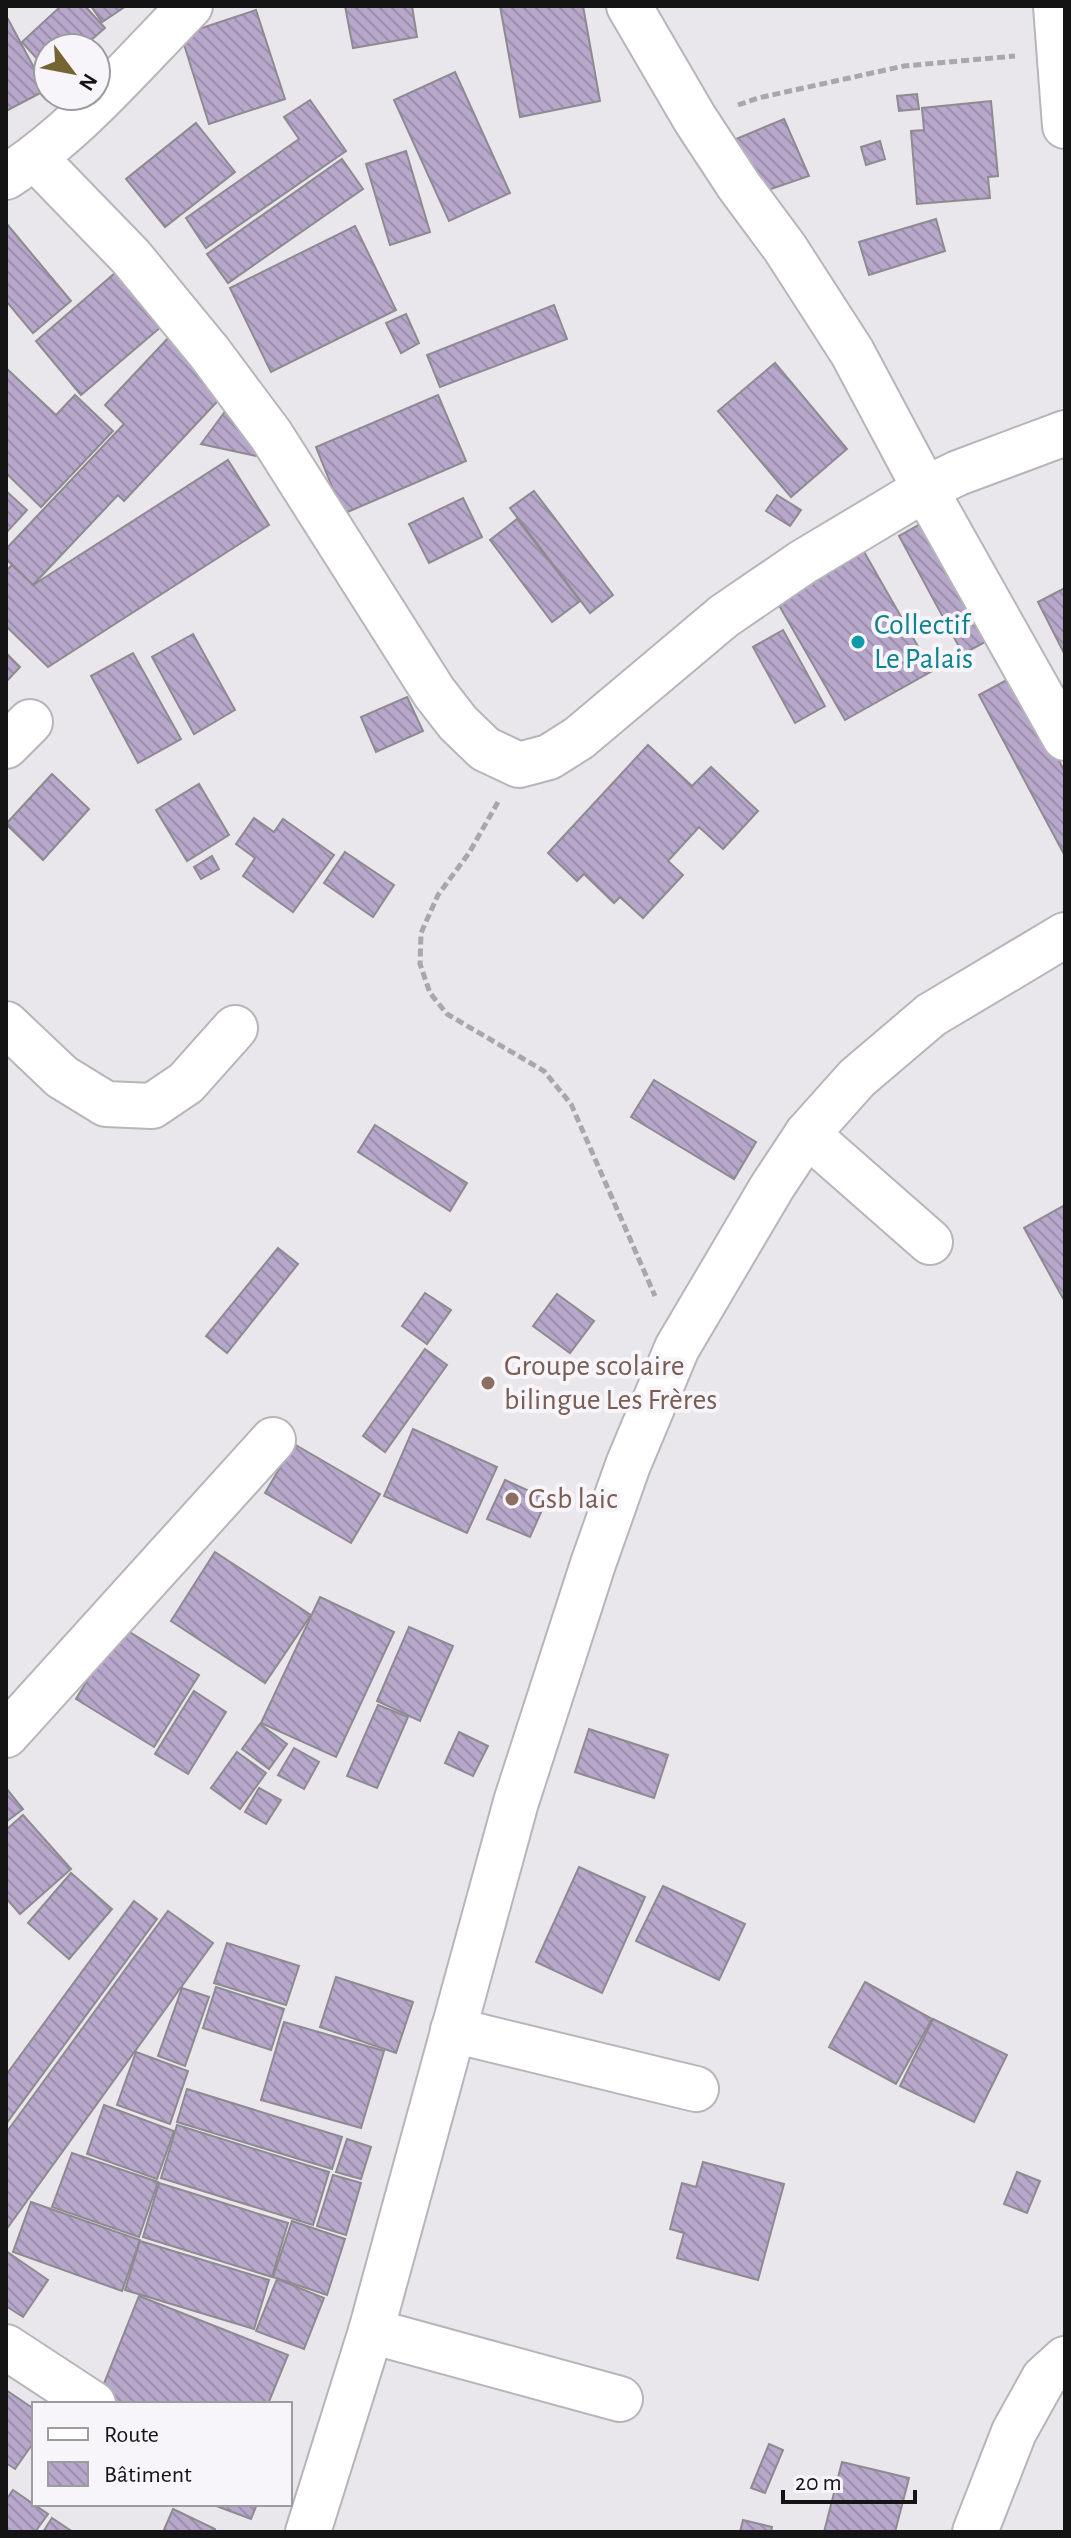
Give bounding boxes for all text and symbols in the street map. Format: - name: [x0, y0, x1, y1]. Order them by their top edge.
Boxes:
- north arrow: [32, 32, 112, 112]
- text: N: [75, 70, 101, 94]
- place label: Collectif Le Palais: [874, 610, 973, 674]
- marker: Collectif Le Palais: [849, 633, 867, 651]
- place label: Groupe scolaire bilingue Les Frères: [504, 1351, 717, 1415]
- marker: Groupe scolaire bilingue Les Frères: [479, 1374, 497, 1392]
- place label: Gsb laic: [528, 1484, 618, 1514]
- marker: Gsb laic: [503, 1490, 521, 1508]
- legend: [32, 2402, 292, 2506]
- text: Route: [104, 2423, 159, 2447]
- scale bar: [783, 2454, 915, 2504]
- text: Bâtiment: [104, 2463, 192, 2487]
- text: 20 m: [795, 2471, 842, 2495]

